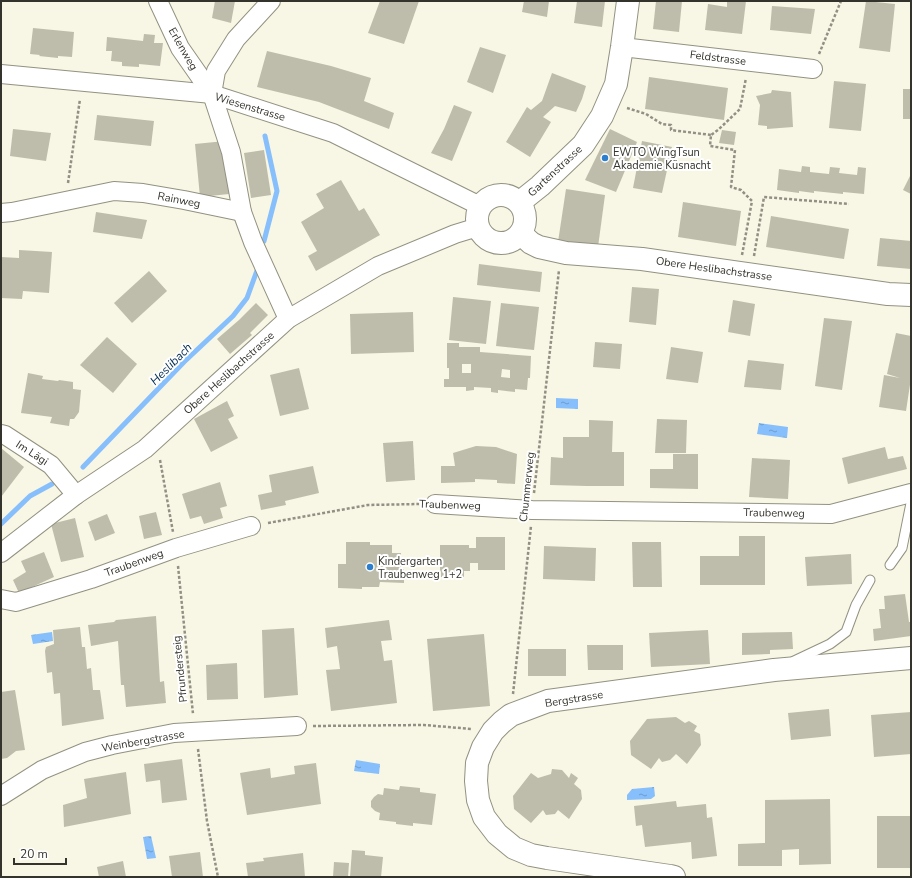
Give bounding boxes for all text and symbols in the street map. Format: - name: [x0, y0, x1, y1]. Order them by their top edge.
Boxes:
- street label: Erlenweg: [165, 25, 201, 73]
- street label: Feldstrasse: [689, 47, 747, 69]
- street label: Wiesenstrasse: [213, 89, 287, 125]
- street label: Gartenstrasse: [525, 142, 586, 200]
- place label: EWTO WingTsun Akademie Küsnacht: [613, 145, 711, 173]
- marker: EWTO WingTsun Akademie Küsnacht: [600, 153, 610, 163]
- street label: Rainweg: [156, 188, 202, 212]
- street label: Obere Heslibachstrasse: [655, 253, 773, 285]
- street label: Obere Heslibachstrasse: [180, 328, 278, 418]
- water label: Heslibach: [146, 339, 196, 389]
- street label: Im Lägi: [13, 437, 51, 469]
- street label: Chummerweg: [516, 451, 538, 523]
- street label: Traubenweg: [419, 496, 481, 514]
- street label: Traubenweg: [743, 505, 805, 521]
- street label: Traubenweg: [102, 545, 166, 581]
- place label: Kindergarten Traubenweg 1+2: [378, 554, 462, 582]
- marker: Kindergarten Traubenweg 1+2: [365, 562, 375, 572]
- street label: Pfrundersteig: [169, 635, 191, 703]
- street label: Bergstrasse: [544, 687, 604, 711]
- street label: Weinbergstrasse: [100, 726, 186, 756]
- scale bar: [14, 840, 66, 866]
- text: 20 m: [20, 846, 48, 862]

